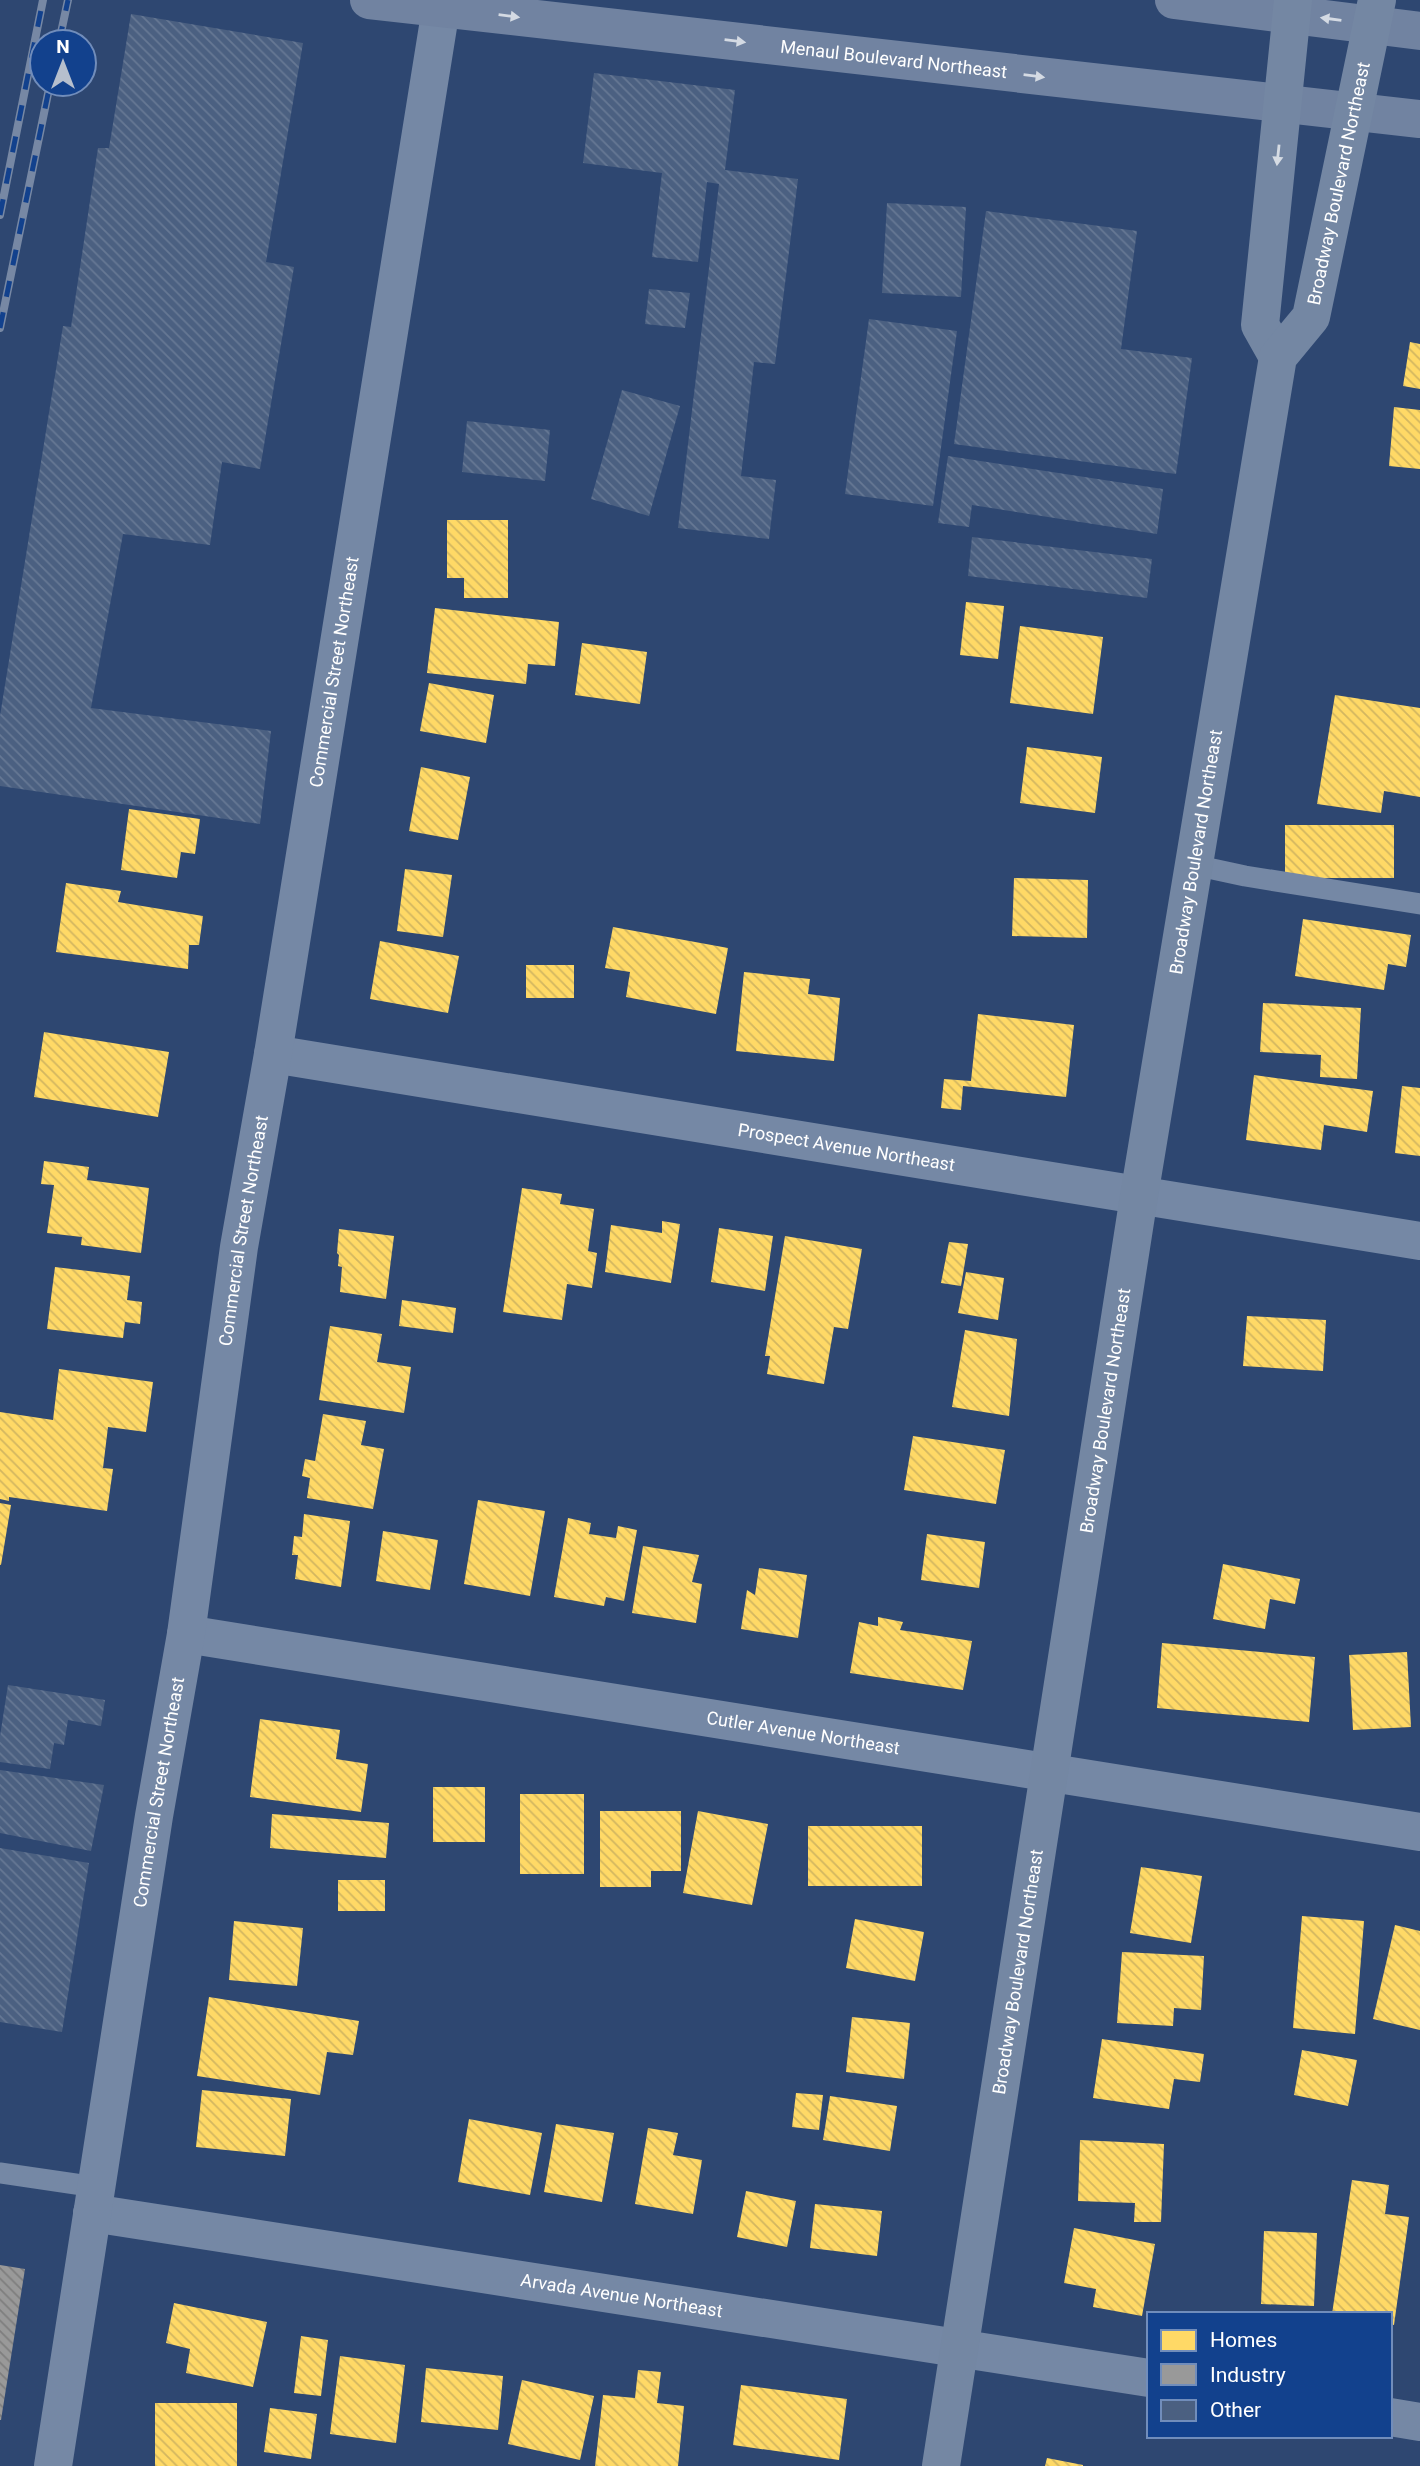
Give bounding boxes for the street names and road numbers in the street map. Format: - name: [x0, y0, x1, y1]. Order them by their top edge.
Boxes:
- street label: Menaul Boulevard Northeast: [779, 36, 1008, 82]
- street label: Broadway Boulevard Northeast: [1303, 60, 1374, 307]
- street label: Commercial Street Northeast: [305, 555, 363, 789]
- street label: Broadway Boulevard Northeast: [1165, 728, 1226, 976]
- street label: Commercial Street Northeast: [215, 1113, 272, 1347]
- street label: Prospect Avenue Northeast: [736, 1119, 957, 1175]
- street label: Broadway Boulevard Northeast: [1076, 1287, 1135, 1535]
- street label: Commercial Street Northeast: [129, 1675, 188, 1909]
- street label: Cutler Avenue Northeast: [705, 1707, 901, 1758]
- street label: Broadway Boulevard Northeast: [988, 1848, 1047, 2096]
- street label: Arvada Avenue Northeast: [519, 2269, 724, 2321]

